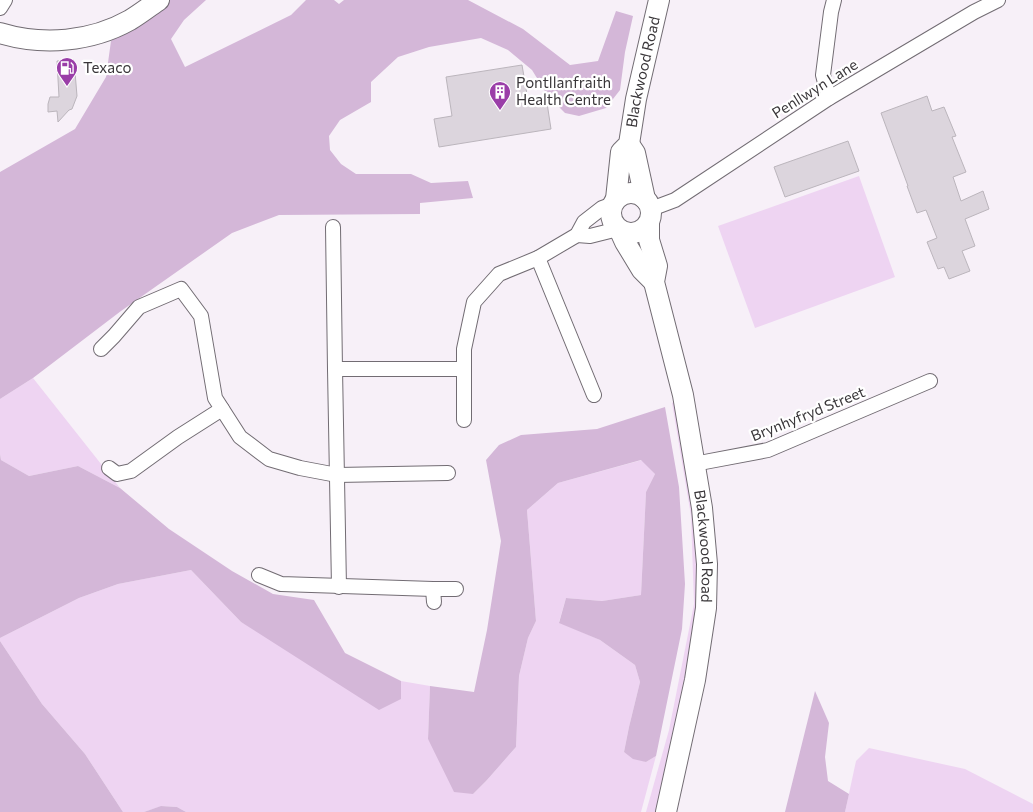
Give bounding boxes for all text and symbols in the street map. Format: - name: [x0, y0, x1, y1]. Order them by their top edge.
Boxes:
- street label: Blackwood Road: [622, 14, 663, 129]
- street label: Penllwyn Lane: [768, 55, 861, 122]
- fuel station icon: Texaco: [55, 56, 79, 87]
- place label: Texaco: [83, 58, 132, 76]
- place label: Pontllanfraith Health Centre: [516, 73, 611, 108]
- building icon: Pontllanfraith Health Centre: [488, 80, 512, 111]
- street label: Brynhyfryd Street: [748, 382, 867, 444]
- street label: Blackwood Road: [691, 488, 717, 603]

